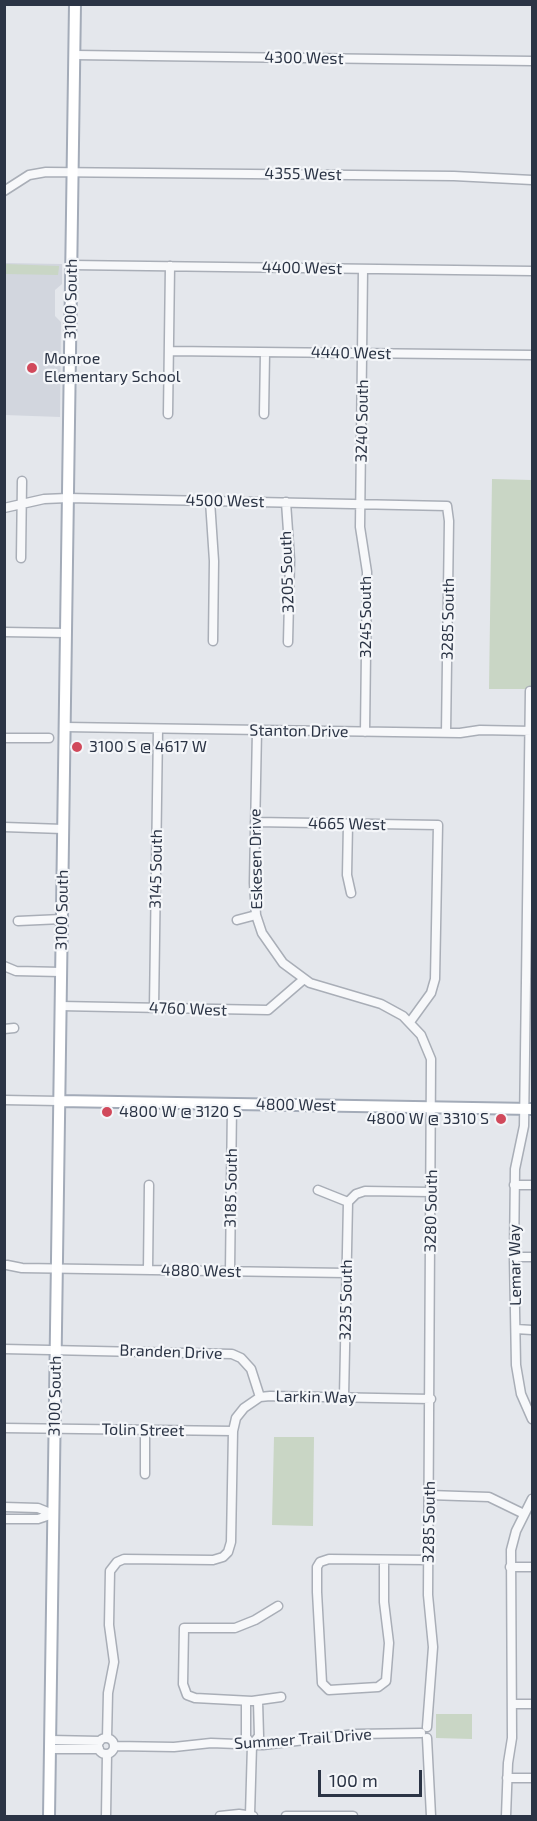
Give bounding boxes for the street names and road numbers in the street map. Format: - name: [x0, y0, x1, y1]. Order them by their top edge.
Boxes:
- street label: 4300 West: [264, 48, 344, 68]
- street label: 4355 West: [264, 164, 342, 184]
- street label: 3100 South: [61, 258, 81, 340]
- street label: 4400 West: [262, 258, 342, 278]
- street label: 4440 West: [311, 343, 391, 363]
- street label: 3240 South: [352, 379, 372, 463]
- street label: 4500 West: [185, 491, 265, 511]
- street label: 3205 South: [276, 531, 298, 613]
- street label: 3245 South: [356, 576, 376, 658]
- street label: 3285 South: [438, 578, 458, 660]
- street label: Stanton Drive: [249, 721, 349, 741]
- street label: Eskesen Drive: [246, 808, 266, 910]
- street label: 4665 West: [308, 814, 386, 834]
- street label: 3145 South: [146, 829, 166, 909]
- street label: 3100 South: [52, 869, 72, 951]
- street label: 4760 West: [149, 998, 227, 1020]
- street label: 4800 West: [256, 1095, 336, 1115]
- street label: 3185 South: [221, 1148, 241, 1228]
- street label: 3280 South: [421, 1169, 441, 1253]
- street label: Lemar Way: [505, 1224, 525, 1306]
- street label: 3235 South: [336, 1259, 356, 1341]
- street label: 4880 West: [161, 1261, 241, 1281]
- street label: Branden Drive: [119, 1341, 223, 1363]
- street label: 3100 South: [45, 1355, 65, 1437]
- street label: Larkin Way: [276, 1387, 356, 1407]
- street label: Tolin Street: [102, 1420, 184, 1440]
- street label: 3285 South: [419, 1481, 439, 1563]
- street label: Summer Trail Drive: [234, 1725, 372, 1753]

